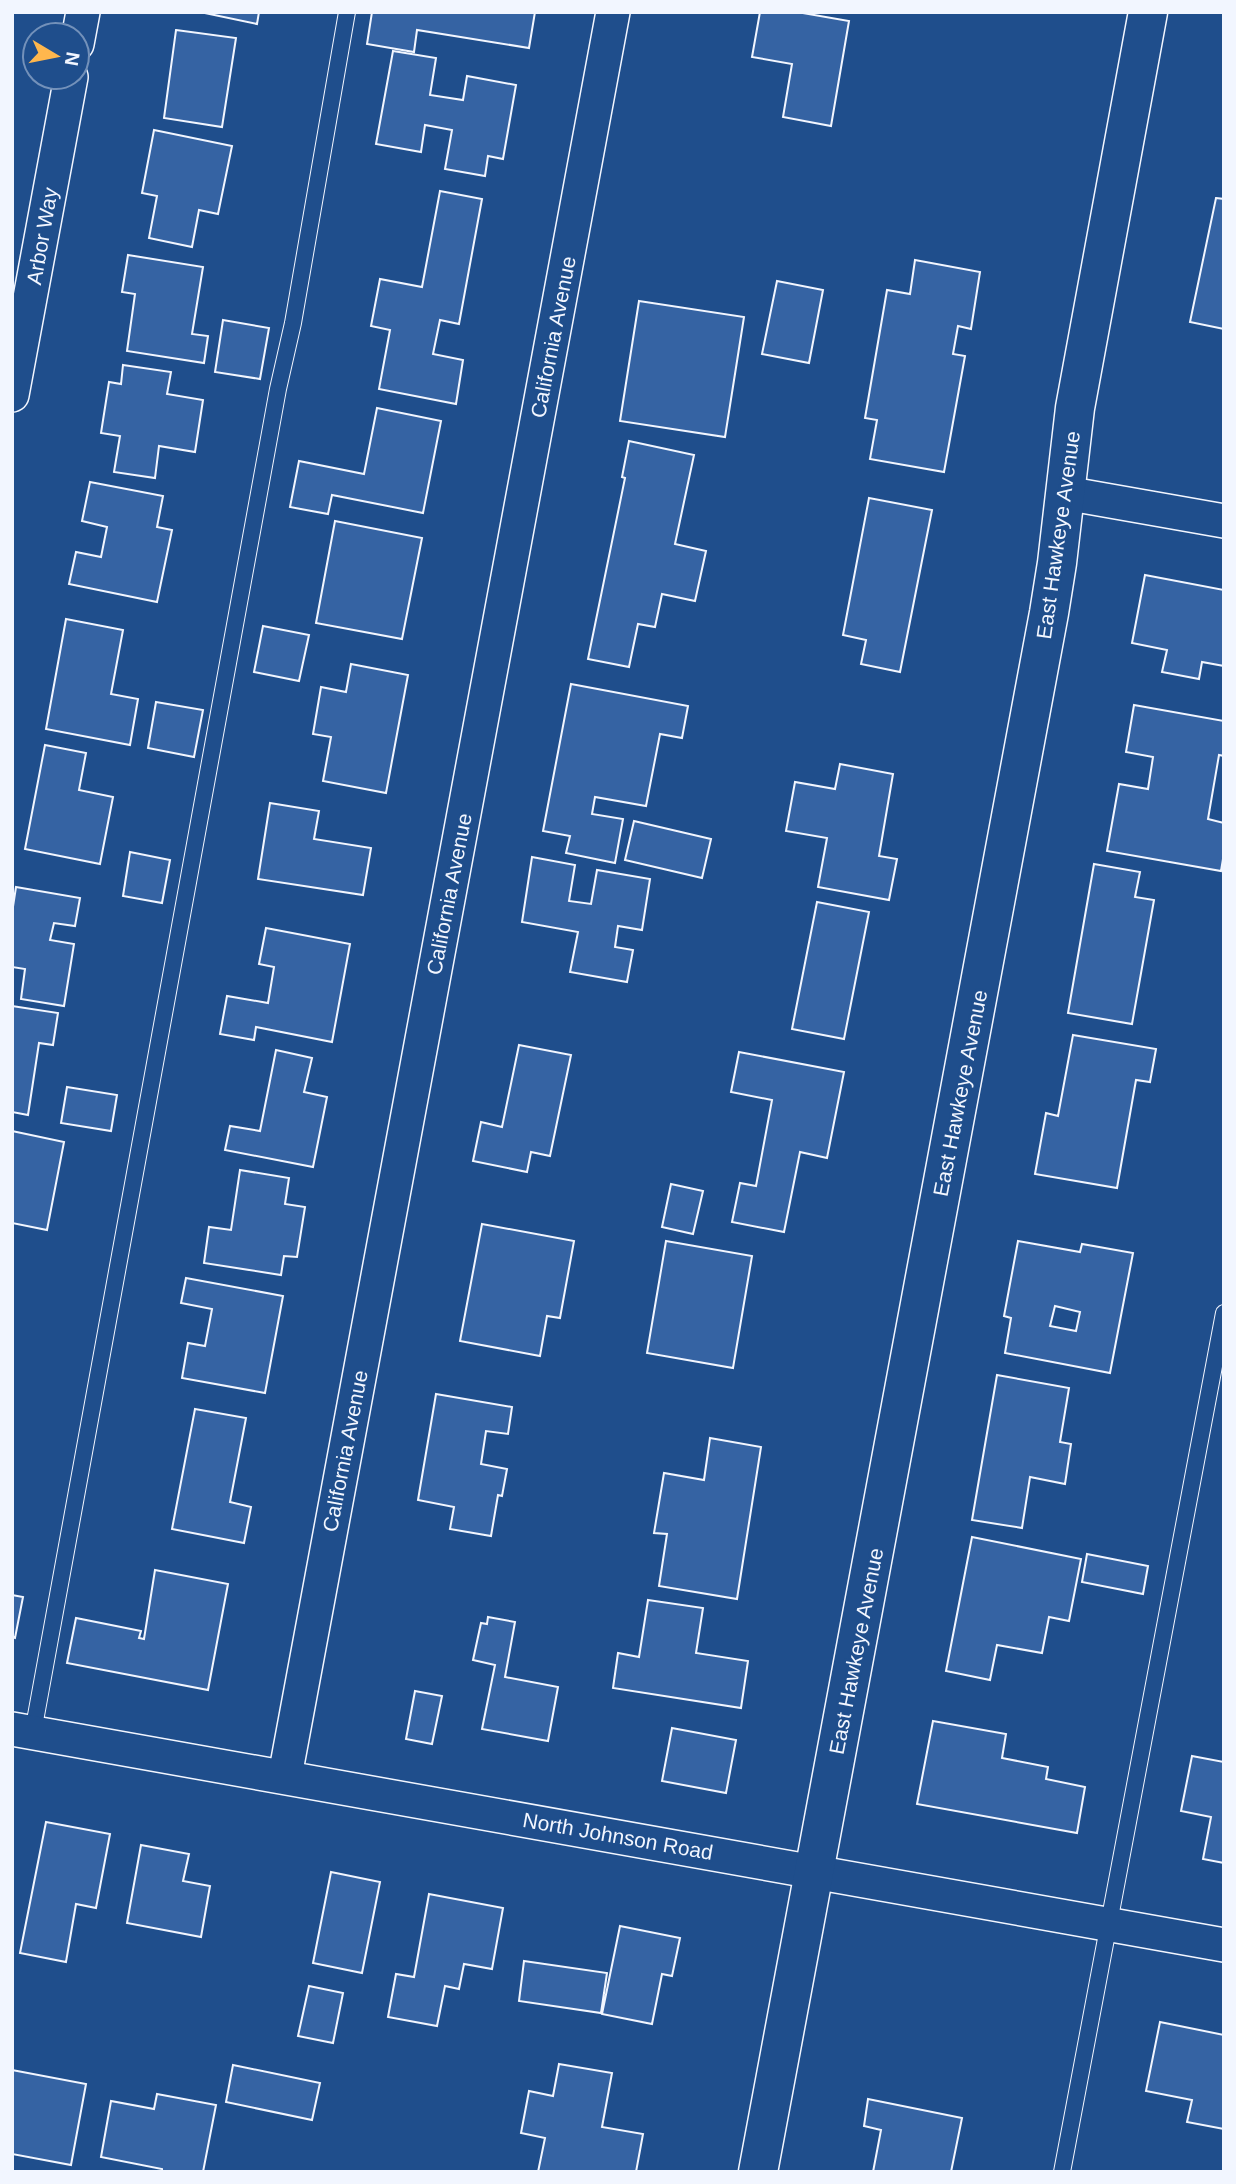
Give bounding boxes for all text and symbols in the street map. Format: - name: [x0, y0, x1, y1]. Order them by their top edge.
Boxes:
- north arrow: [21, 21, 91, 91]
- text: N: [61, 50, 84, 67]
- street label: Arbor Way: [22, 185, 62, 286]
- street label: California Avenue: [526, 254, 580, 420]
- street label: East Hawkeye Avenue: [1032, 430, 1084, 640]
- street label: California Avenue: [422, 811, 476, 977]
- street label: East Hawkeye Avenue: [929, 988, 991, 1198]
- street label: California Avenue: [318, 1368, 372, 1534]
- street label: East Hawkeye Avenue: [825, 1546, 887, 1756]
- street label: North Johnson Road: [521, 1808, 715, 1864]

